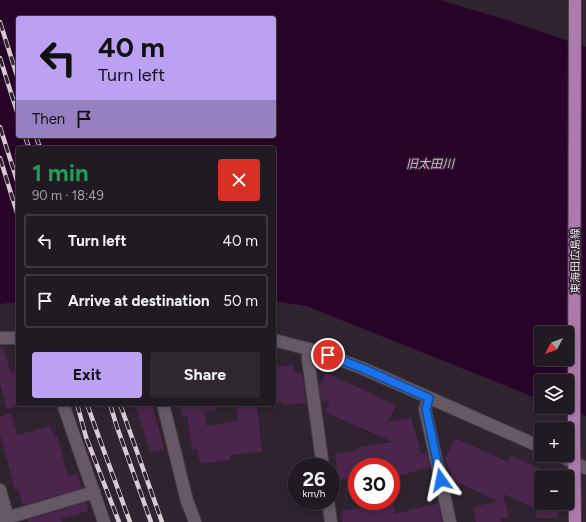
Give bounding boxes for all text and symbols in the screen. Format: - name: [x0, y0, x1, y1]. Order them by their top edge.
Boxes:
- text: 40 m: [98, 30, 165, 64]
- icon: left: [32, 32, 84, 84]
- text: Turn left: [98, 64, 165, 86]
- icon: arrive: [73, 108, 95, 130]
- text: Then: [32, 110, 65, 128]
- water label: 旧太田川: [406, 157, 456, 171]
- text: 1 min: [32, 158, 89, 187]
- button: close: [218, 159, 260, 201]
- text: 90 m · 18:49: [32, 188, 104, 203]
- street label: 東海田広島線: [569, 228, 582, 294]
- icon: left: [34, 230, 56, 252]
- text: Turn left: [68, 232, 126, 250]
- text: 40 m: [223, 232, 258, 250]
- icon: arrive: [34, 290, 56, 312]
- text: Arrive at destination: [68, 292, 209, 310]
- text: 50 m: [223, 292, 258, 310]
- north arrow: [534, 326, 574, 366]
- map controls: [534, 326, 574, 510]
- pin: [311, 338, 345, 372]
- icon: arrive: [317, 344, 339, 366]
- button: Exit: [32, 352, 142, 398]
- button: Share: [150, 352, 260, 398]
- button: layers: [534, 374, 574, 414]
- button: +: [534, 422, 574, 462]
- speed limit sign: 30: [348, 458, 400, 510]
- position arrow: [420, 459, 462, 501]
- text: 26: [302, 467, 326, 491]
- button: −: [534, 470, 574, 510]
- text: km/h: [303, 487, 325, 500]

